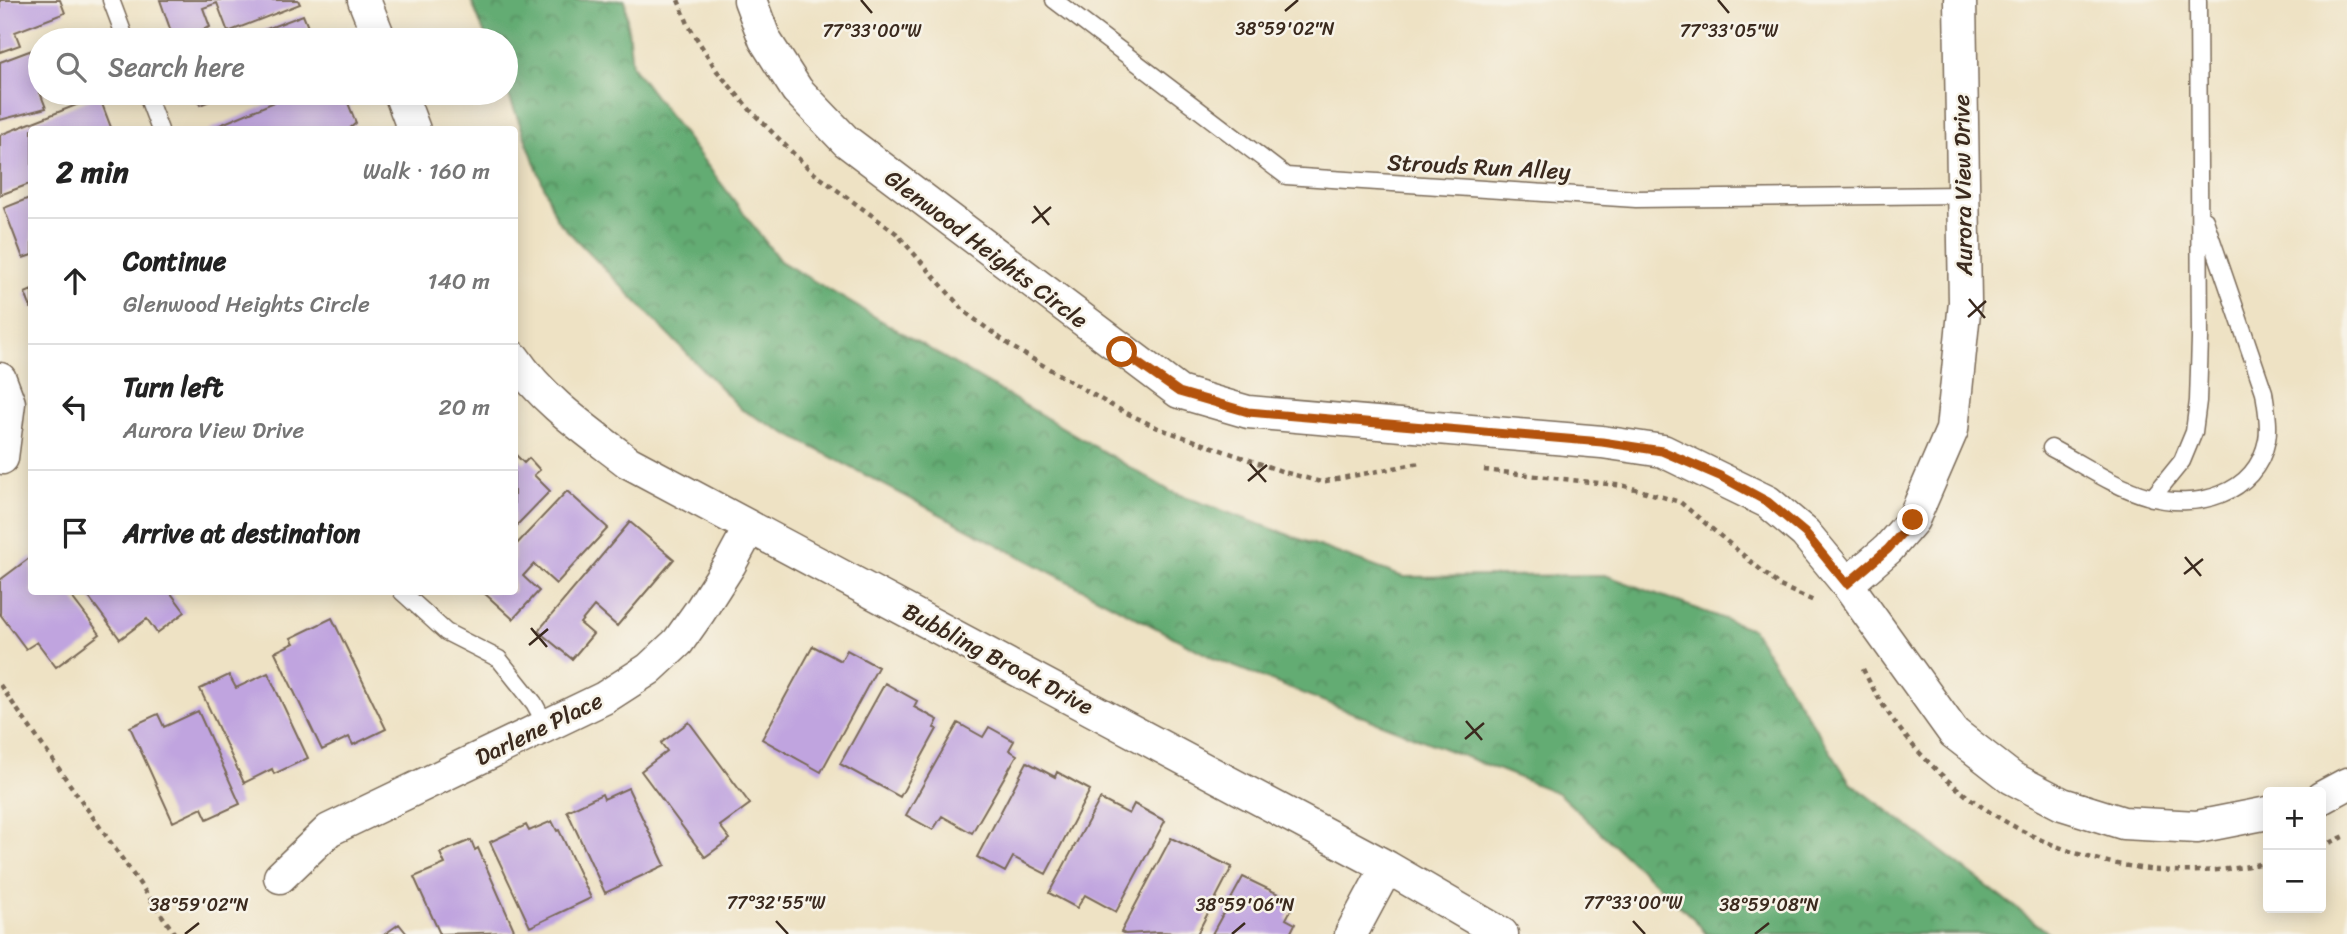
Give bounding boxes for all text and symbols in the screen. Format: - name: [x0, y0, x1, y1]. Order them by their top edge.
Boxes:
- text: 38°59'02"N: [1236, 13, 1335, 45]
- text: 77°33'00"W: [823, 15, 923, 47]
- text: 77°33'05"W: [1680, 15, 1779, 47]
- search box: [28, 28, 518, 105]
- text: Search here: [108, 44, 245, 90]
- icon: search: [52, 48, 90, 86]
- street label: Aurora View Drive: [1941, 94, 1985, 277]
- street label: Strouds Run Alley: [1386, 142, 1572, 192]
- text: 2 min: [56, 145, 129, 199]
- text: Walk · 160 m: [363, 151, 490, 192]
- street label: Glenwood Heights Circle: [875, 158, 1097, 340]
- text: Continue: [123, 238, 226, 284]
- text: 140 m: [428, 261, 490, 302]
- icon: ahead: [56, 262, 94, 300]
- text: Glenwood Heights Circle: [123, 284, 370, 325]
- route start: [1106, 336, 1137, 367]
- text: Turn left: [123, 364, 223, 410]
- text: 20 m: [439, 387, 490, 428]
- icon: left: [56, 388, 94, 426]
- text: Aurora View Drive: [123, 410, 304, 451]
- route end: [1897, 504, 1928, 535]
- text: Arrive at destination: [123, 510, 360, 556]
- icon: arrive: [56, 514, 94, 552]
- street label: Bubbling Brook Drive: [895, 591, 1101, 727]
- street label: Darlene Place: [468, 680, 610, 778]
- map controls: [2263, 787, 2326, 913]
- button: +: [2263, 787, 2326, 850]
- button: −: [2263, 850, 2326, 913]
- text: 77°32'55"W: [727, 887, 826, 919]
- text: 77°33'00"W: [1584, 887, 1684, 919]
- text: 38°59'02"N: [150, 889, 249, 921]
- text: 38°59'06"N: [1196, 889, 1295, 921]
- text: 38°59'08"N: [1719, 889, 1819, 921]

